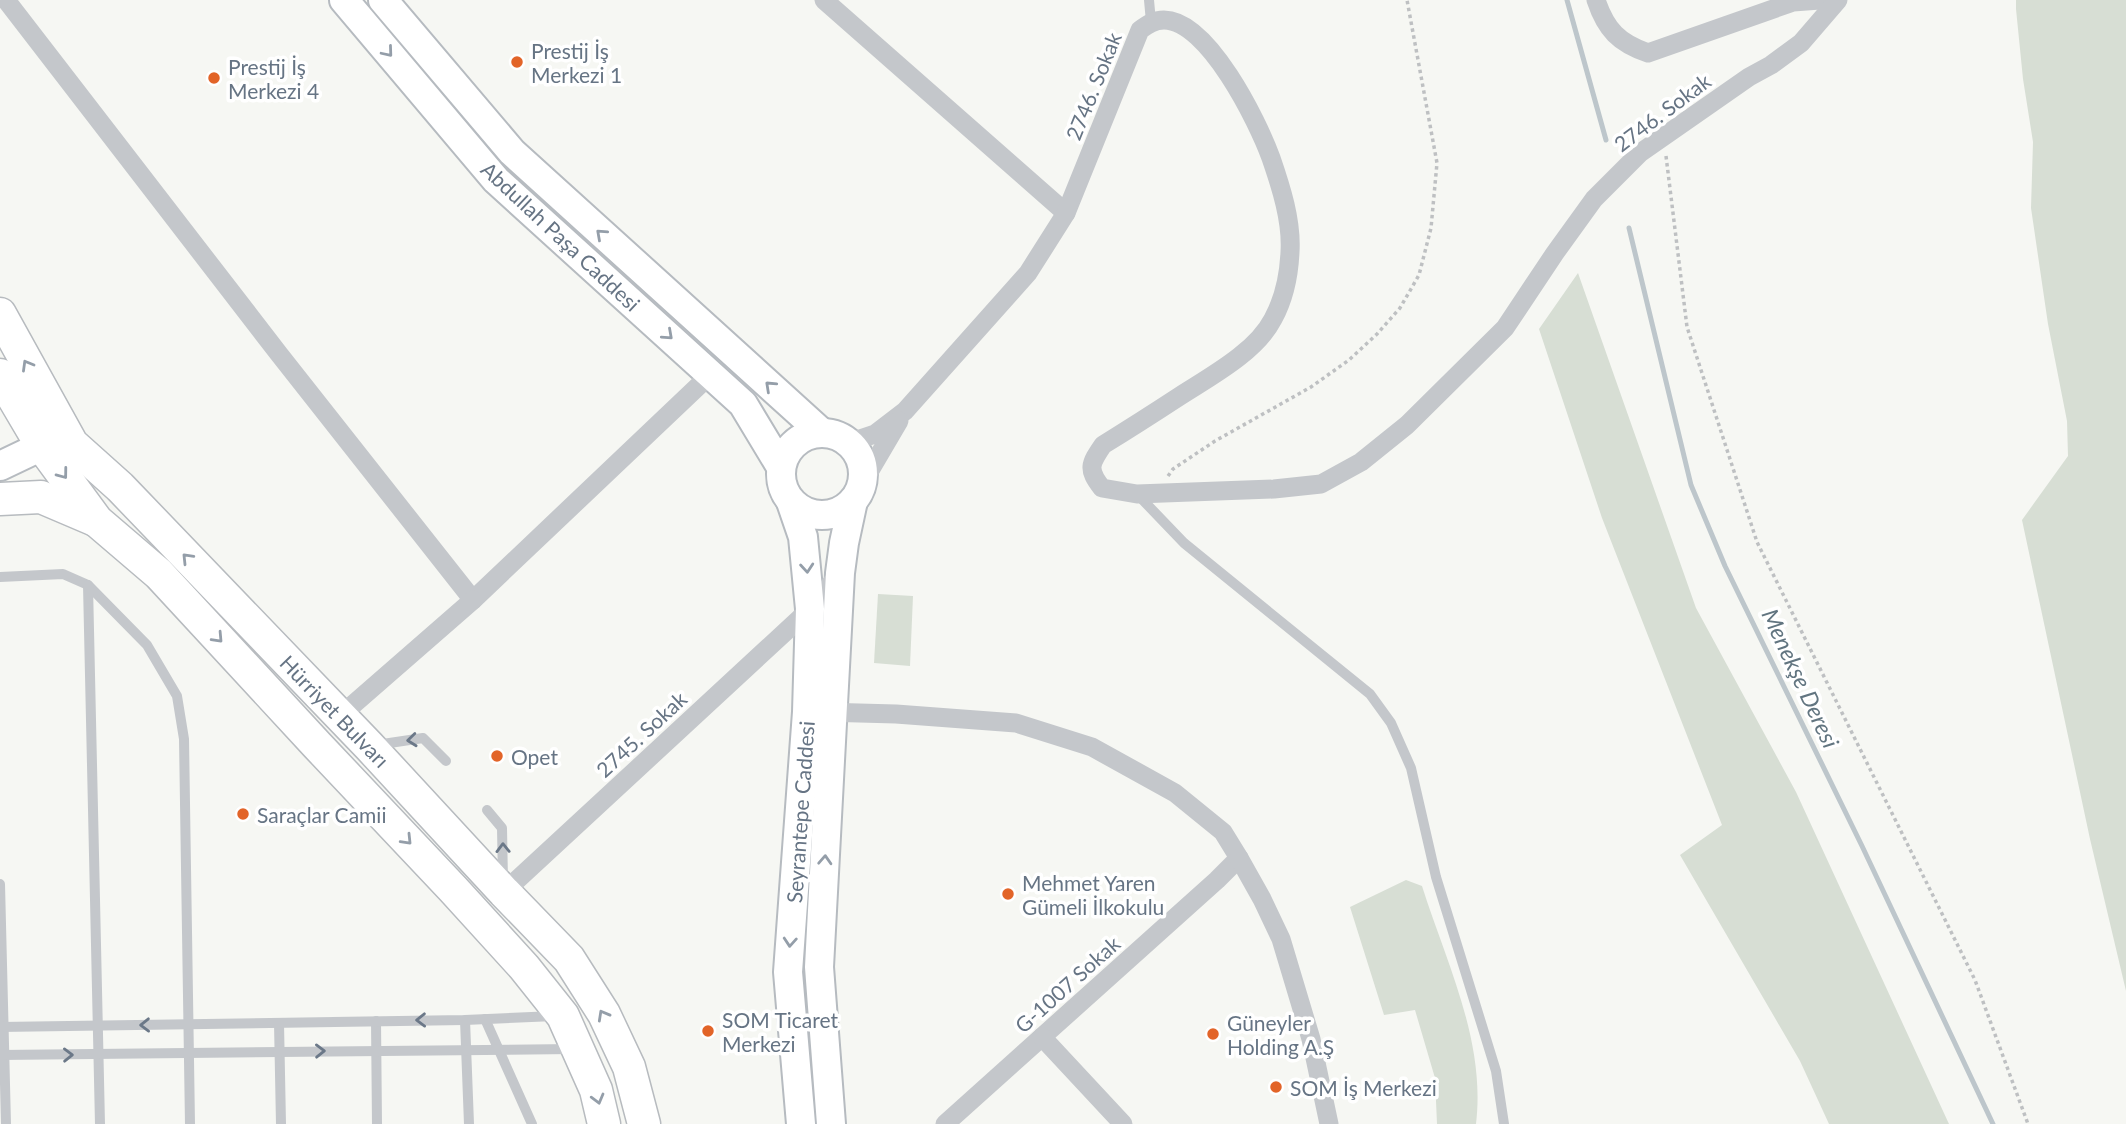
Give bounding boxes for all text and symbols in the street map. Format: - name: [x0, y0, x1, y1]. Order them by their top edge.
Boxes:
- street label: 2746. Sokak: [1060, 28, 1126, 144]
- place label: Prestij İş Merkezi 1: [531, 38, 622, 87]
- one-way arrow: [380, 44, 392, 57]
- place label: Prestij İş Merkezi 4: [228, 54, 319, 103]
- marker: Prestij İş Merkezi 1: [509, 54, 525, 70]
- street label: 2746. Sokak: [1609, 67, 1715, 156]
- marker: Prestij İş Merkezi 4: [206, 70, 222, 86]
- street label: Abdullah Paşa Caddesi: [477, 156, 645, 316]
- one-way arrow: [596, 230, 609, 242]
- one-way arrow: [660, 327, 673, 339]
- one-way arrow: [22, 359, 35, 372]
- one-way arrow: [765, 382, 778, 395]
- one-way arrow: [54, 466, 67, 478]
- one-way arrow: [183, 553, 196, 566]
- one-way arrow: [799, 563, 814, 574]
- water label: Menekşe Deresi: [1757, 604, 1845, 752]
- one-way arrow: [210, 630, 223, 643]
- street label: Hürriyet Bulvarı: [275, 650, 395, 772]
- street label: 2745. Sokak: [591, 686, 691, 782]
- street label: Seyrantepe Caddesi: [781, 720, 819, 904]
- one-way arrow: [406, 733, 418, 748]
- place label: Opet: [511, 744, 558, 769]
- marker: Opet: [489, 748, 505, 764]
- place label: Saraçlar Camii: [257, 802, 386, 827]
- marker: Saraçlar Camii: [235, 806, 251, 822]
- one-way arrow: [399, 832, 412, 845]
- one-way arrow: [495, 842, 510, 853]
- one-way arrow: [818, 855, 833, 866]
- place label: Mehmet Yaren Gümeli İlkokulu: [1022, 870, 1164, 919]
- marker: Mehmet Yaren Gümeli İlkokulu: [1000, 886, 1016, 902]
- street label: G-1007 Sokak: [1009, 930, 1125, 1038]
- one-way arrow: [783, 936, 798, 947]
- place label: SOM Ticaret Merkezi: [722, 1007, 839, 1056]
- one-way arrow: [598, 1009, 612, 1022]
- place label: Güneyler Holding A.Ş: [1227, 1010, 1334, 1059]
- one-way arrow: [415, 1013, 426, 1028]
- one-way arrow: [139, 1017, 149, 1033]
- marker: SOM Ticaret Merkezi: [700, 1023, 716, 1039]
- marker: Güneyler Holding A.Ş: [1205, 1026, 1221, 1042]
- one-way arrow: [315, 1043, 326, 1059]
- one-way arrow: [63, 1047, 74, 1062]
- place label: SOM İş Merkezi: [1290, 1075, 1437, 1100]
- marker: SOM İş Merkezi: [1268, 1079, 1284, 1095]
- one-way arrow: [590, 1093, 604, 1105]

